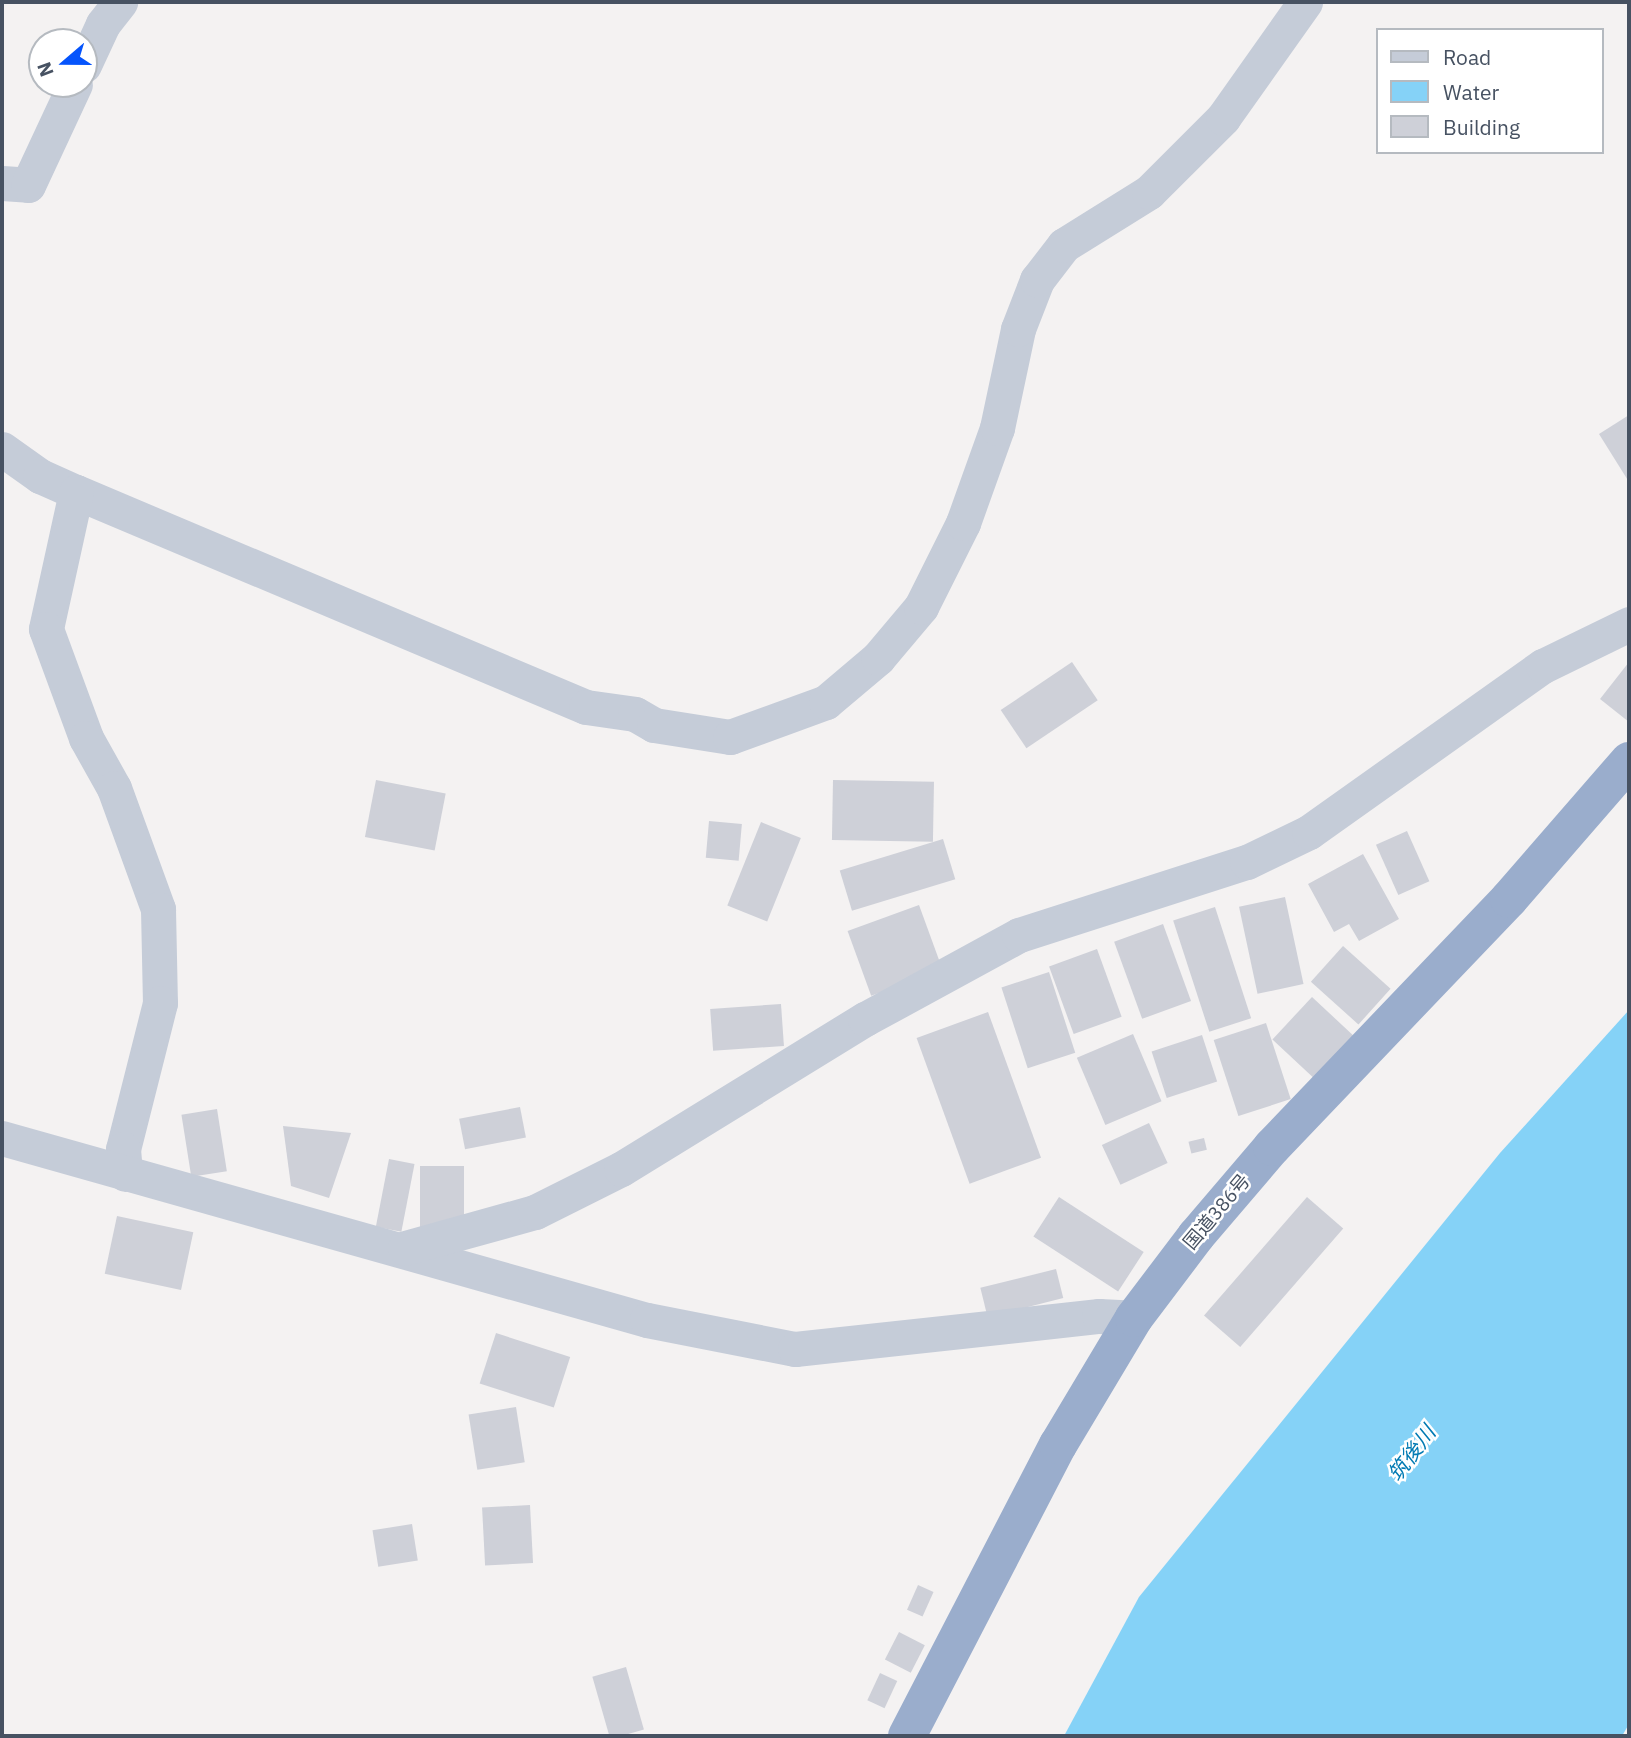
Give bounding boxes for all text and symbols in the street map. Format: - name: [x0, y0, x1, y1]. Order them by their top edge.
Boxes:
- north arrow: [28, 28, 98, 98]
- legend: [1376, 28, 1603, 154]
- text: Road: [1443, 43, 1491, 71]
- text: N: [32, 59, 59, 80]
- text: Water: [1443, 78, 1499, 106]
- text: Building: [1443, 113, 1520, 141]
- street label: 国道386号: [1179, 1170, 1255, 1254]
- water label: 筑後川: [1382, 1420, 1440, 1486]

